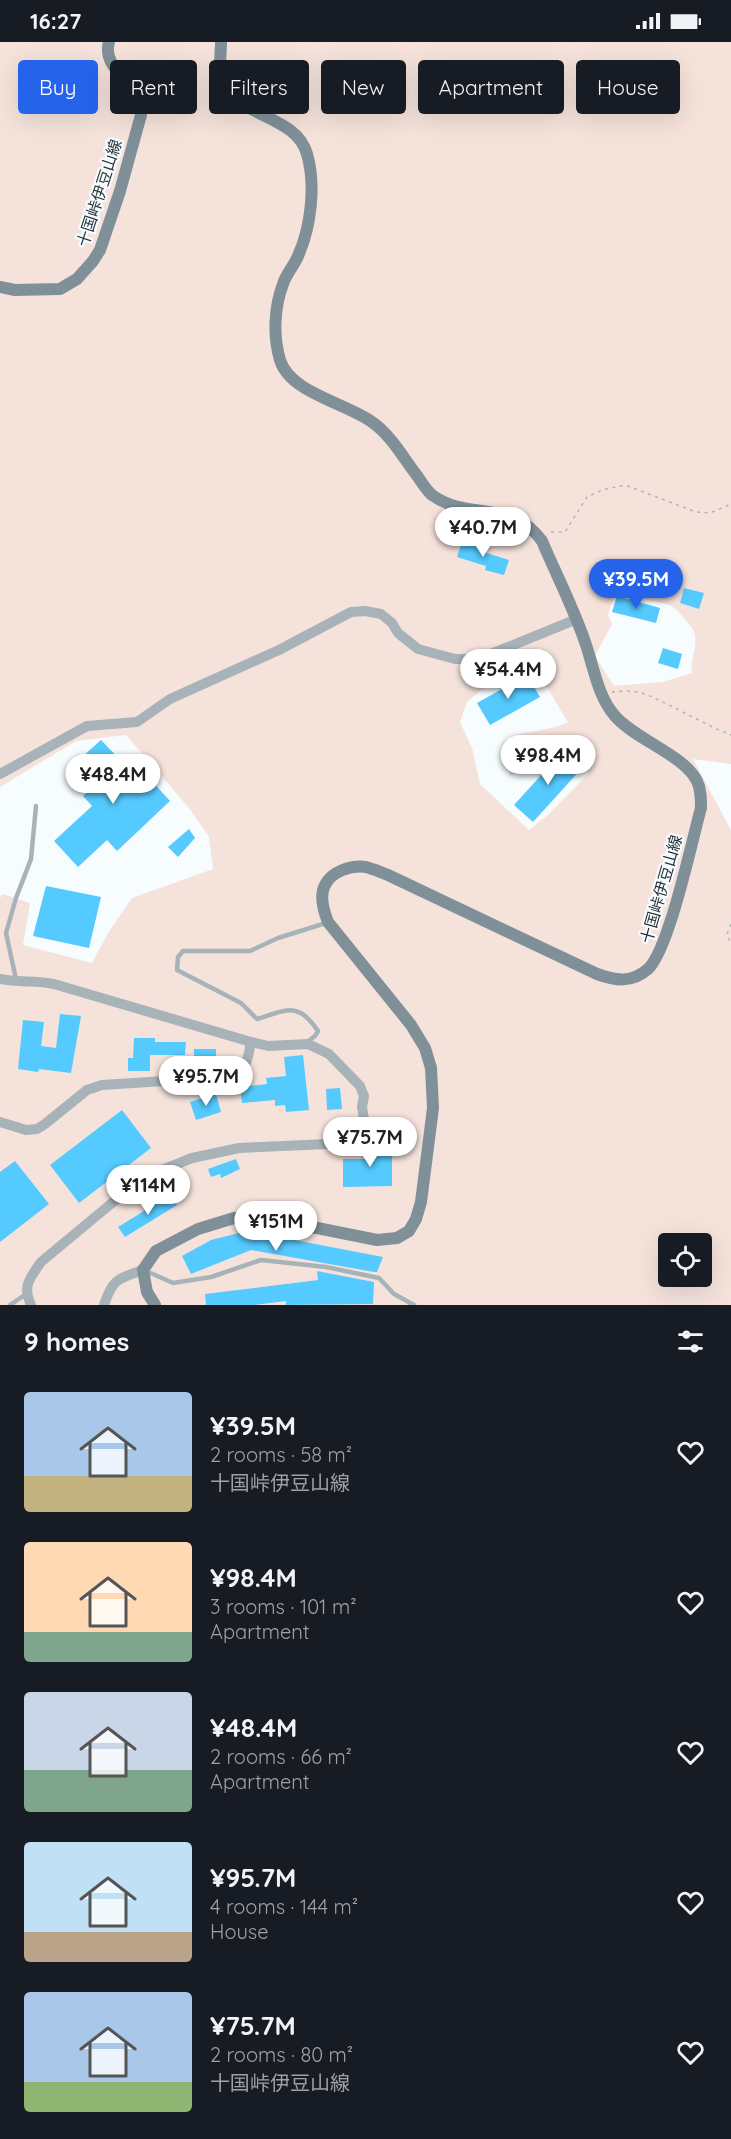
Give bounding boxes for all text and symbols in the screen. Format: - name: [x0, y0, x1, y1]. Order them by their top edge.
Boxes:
- text: 16:27: [30, 7, 81, 35]
- chip: Buy: [18, 60, 98, 114]
- chip: Rent: [110, 60, 197, 114]
- chip: Filters: [209, 60, 309, 114]
- chip: New: [321, 60, 406, 114]
- chip: Apartment: [418, 60, 564, 114]
- chip: House: [576, 60, 680, 114]
- street label: 十国峠伊豆山線: [72, 137, 126, 249]
- pin: ¥40.7M: [434, 507, 532, 558]
- text: ¥40.7M: [449, 514, 517, 539]
- pin: ¥39.5M: [587, 559, 685, 610]
- text: ¥39.5M: [603, 566, 669, 591]
- pin: ¥54.4M: [459, 649, 557, 700]
- text: ¥54.4M: [474, 656, 542, 681]
- pin: ¥98.4M: [499, 735, 597, 786]
- text: ¥98.4M: [515, 742, 581, 767]
- pin: ¥48.4M: [64, 754, 162, 805]
- text: ¥48.4M: [79, 761, 147, 786]
- street label: 十国峠伊豆山線: [636, 832, 686, 946]
- pin: ¥95.7M: [157, 1056, 255, 1107]
- text: ¥95.7M: [173, 1063, 239, 1088]
- pin: ¥75.7M: [321, 1117, 419, 1168]
- text: ¥75.7M: [337, 1124, 403, 1149]
- pin: ¥114M: [106, 1165, 190, 1216]
- text: ¥114M: [120, 1172, 176, 1197]
- pin: ¥151M: [234, 1201, 318, 1252]
- text: ¥151M: [248, 1208, 304, 1233]
- map controls: [658, 1233, 712, 1287]
- button: locate: [658, 1233, 712, 1287]
- text: 9 homes: [24, 1325, 129, 1358]
- icon: filters: [674, 1325, 707, 1358]
- text: ¥39.5M: [210, 1409, 296, 1442]
- icon: home: [72, 1416, 144, 1488]
- icon: heart: [674, 1436, 707, 1469]
- text: 2 rooms · 58 m²: [210, 1442, 352, 1467]
- text: 十国峠伊豆山線: [210, 1470, 350, 1495]
- text: ¥98.4M: [210, 1561, 297, 1594]
- icon: home: [72, 1566, 144, 1638]
- icon: heart: [674, 1586, 707, 1619]
- text: 3 rooms · 101 m²: [210, 1594, 357, 1619]
- text: Apartment: [210, 1619, 310, 1644]
- text: ¥48.4M: [210, 1711, 297, 1744]
- icon: home: [72, 1716, 144, 1788]
- icon: heart: [674, 1736, 707, 1769]
- text: 2 rooms · 66 m²: [210, 1744, 352, 1769]
- text: Apartment: [210, 1769, 310, 1794]
- text: ¥95.7M: [210, 1861, 296, 1894]
- icon: home: [72, 1866, 144, 1938]
- icon: heart: [674, 1886, 707, 1919]
- text: 4 rooms · 144 m²: [210, 1894, 358, 1919]
- text: House: [210, 1919, 269, 1944]
- text: ¥75.7M: [210, 2009, 296, 2042]
- icon: home: [72, 2016, 144, 2088]
- icon: heart: [674, 2036, 707, 2069]
- text: 2 rooms · 80 m²: [210, 2042, 353, 2067]
- text: 十国峠伊豆山線: [210, 2070, 350, 2095]

